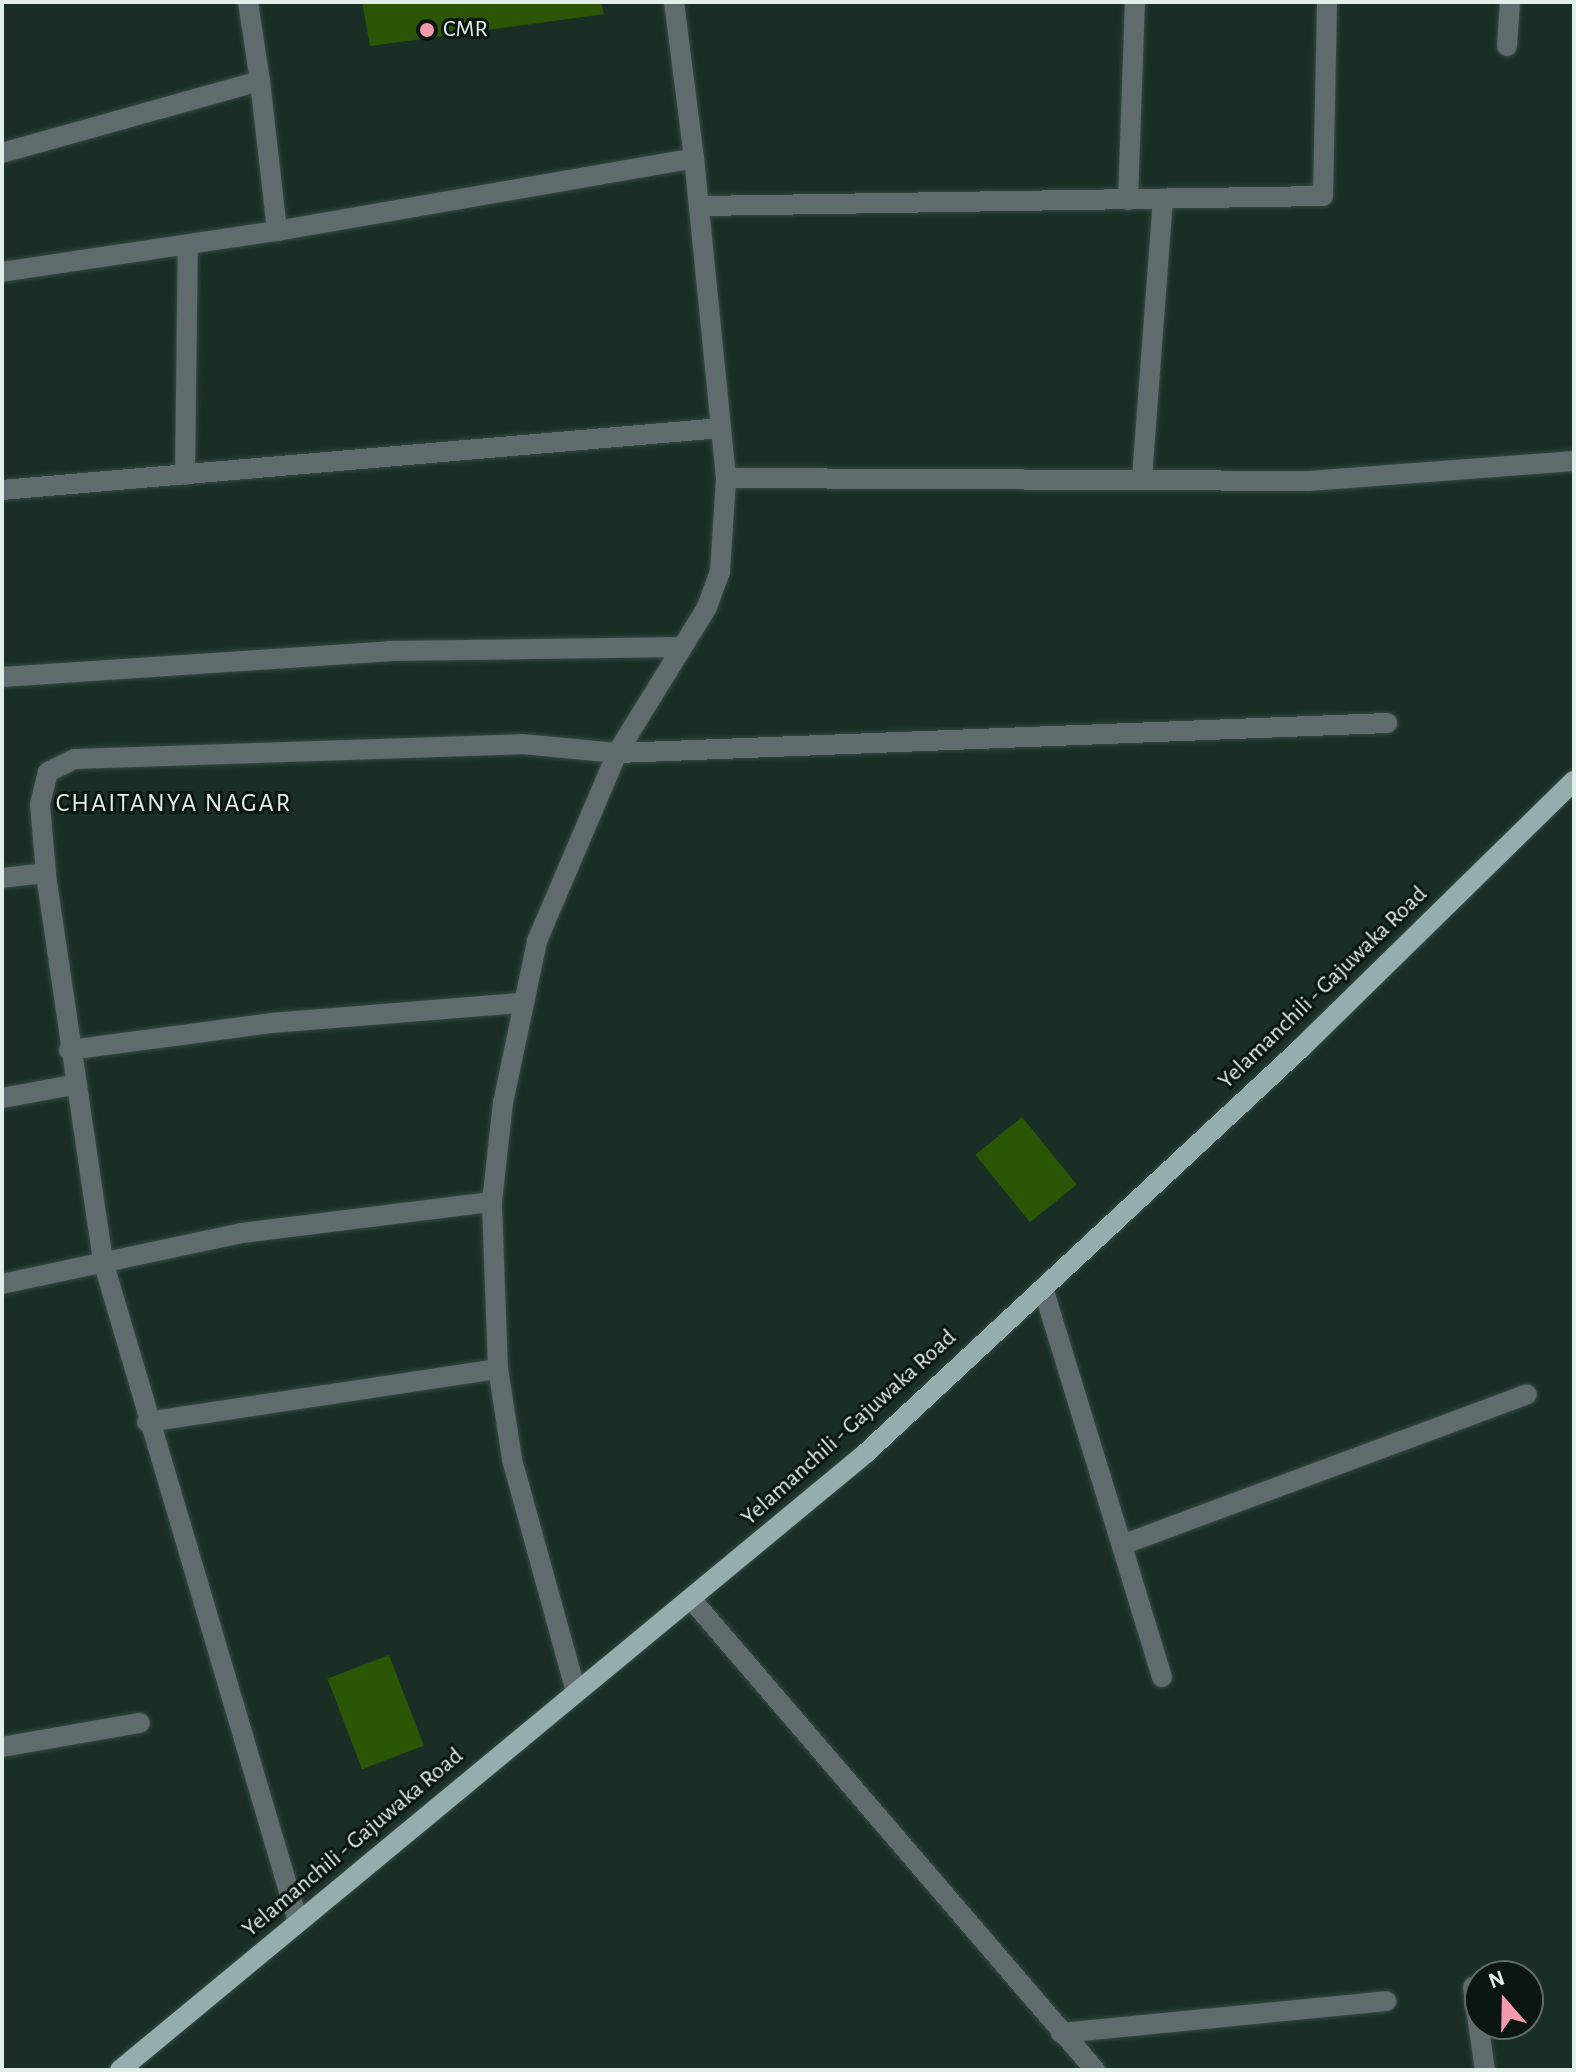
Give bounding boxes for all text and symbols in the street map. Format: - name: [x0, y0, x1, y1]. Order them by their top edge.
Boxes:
- place label: CMR: [443, 16, 488, 44]
- marker: CMR: [418, 21, 436, 39]
- district label: CHAITANYA NAGAR: [56, 788, 292, 820]
- street label: Yelamanchili - Gajuwaka Road: [1212, 881, 1434, 1095]
- street label: Yelamanchili - Gajuwaka Road: [735, 1324, 963, 1532]
- street label: Yelamanchili - Gajuwaka Road: [237, 1742, 469, 1944]
- north arrow: [1464, 1960, 1544, 2040]
- text: N: [1486, 1966, 1507, 1992]

